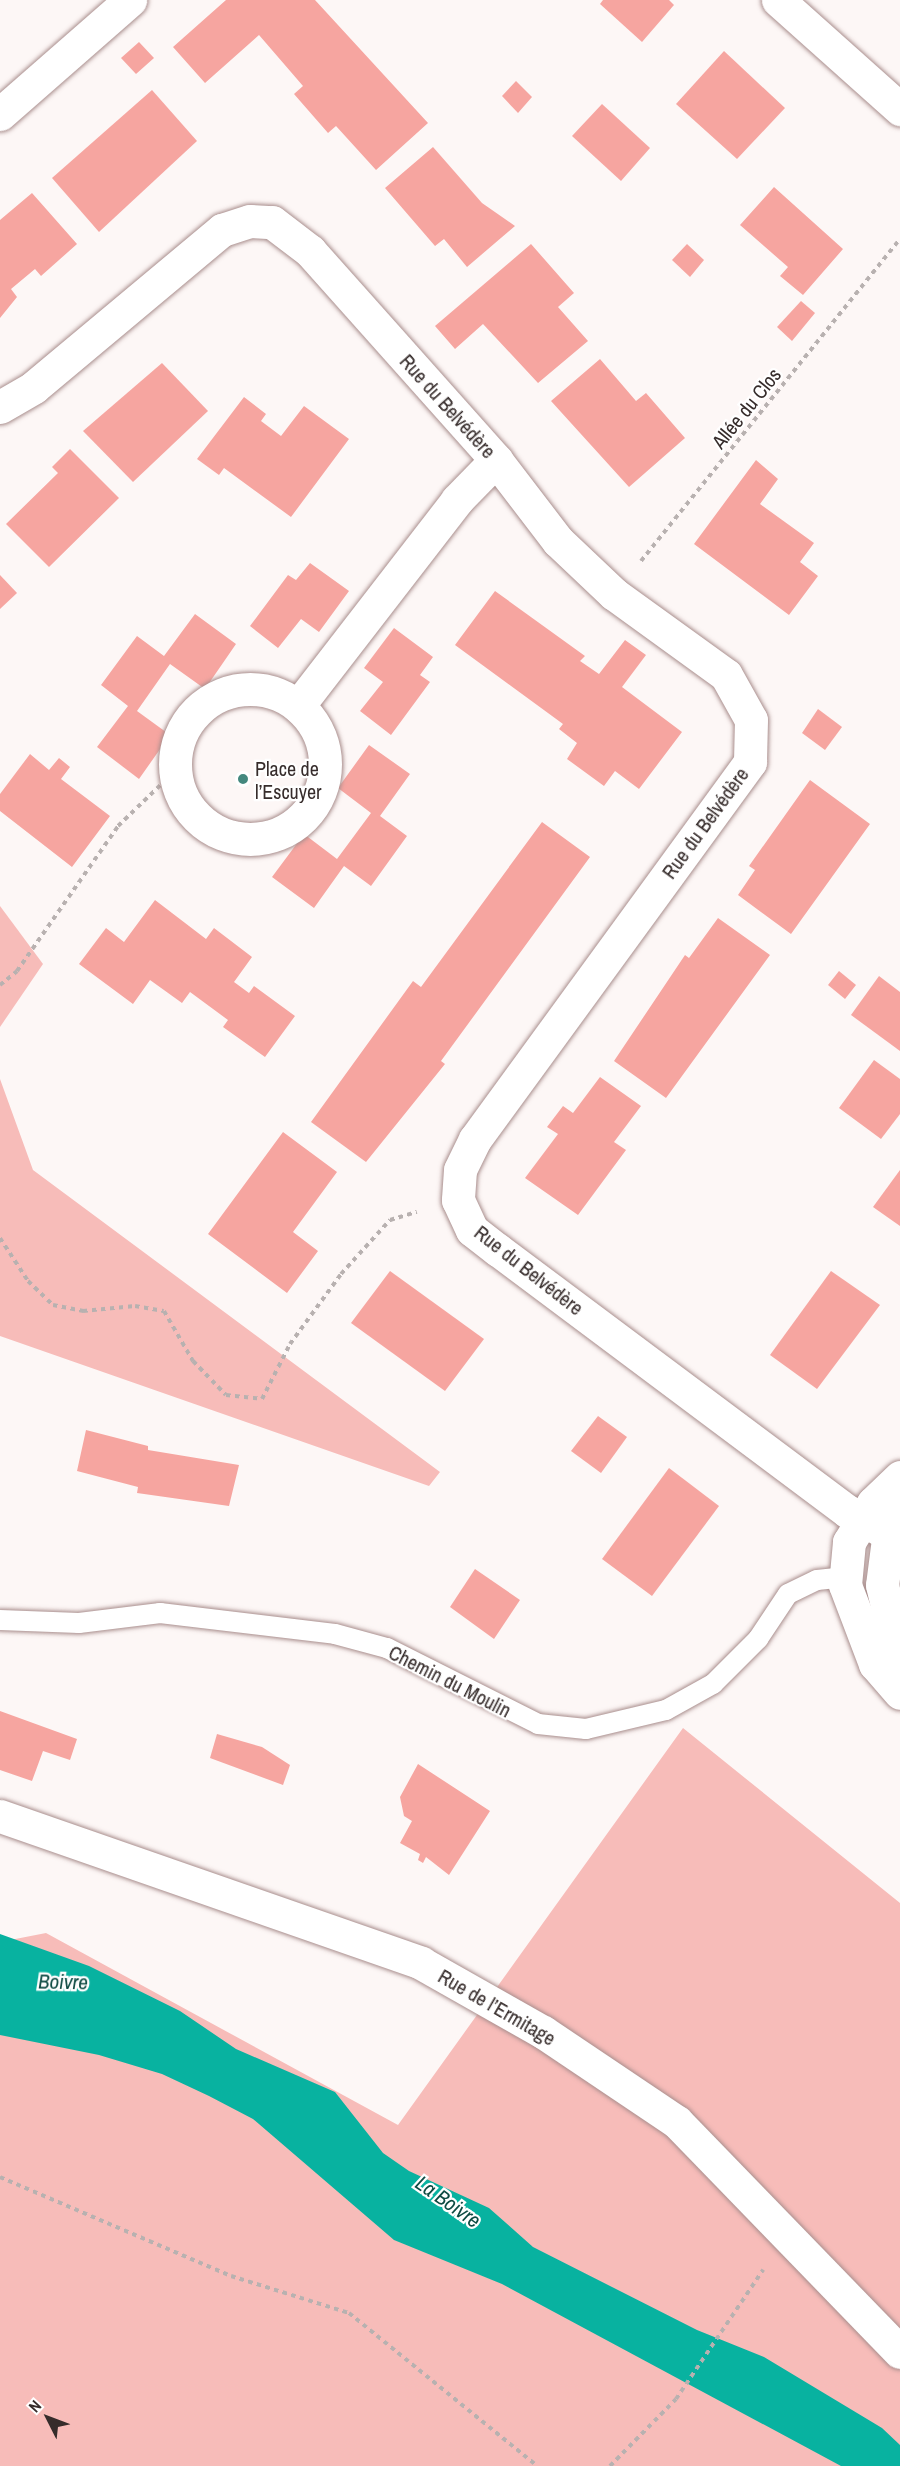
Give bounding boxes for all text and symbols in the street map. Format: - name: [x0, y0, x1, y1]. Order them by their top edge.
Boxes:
- street label: Rue du Belvédère: [395, 349, 501, 463]
- street label: Allée du Clos: [706, 363, 786, 453]
- place label: Place de l’Escuyer: [255, 756, 322, 803]
- street label: Rue du Belvédère: [657, 763, 753, 883]
- marker: Place de l’Escuyer: [236, 772, 250, 786]
- street label: Rue du Belvédère: [470, 1220, 588, 1320]
- street label: Chemin du Moulin: [385, 1640, 515, 1722]
- street label: Rue de l’Ermitage: [434, 1964, 560, 2050]
- water label: Boivre: [38, 1969, 88, 1995]
- water label: La Boivre: [411, 2171, 485, 2233]
- north arrow: [18, 2388, 78, 2448]
- text: N: [23, 2395, 46, 2417]

